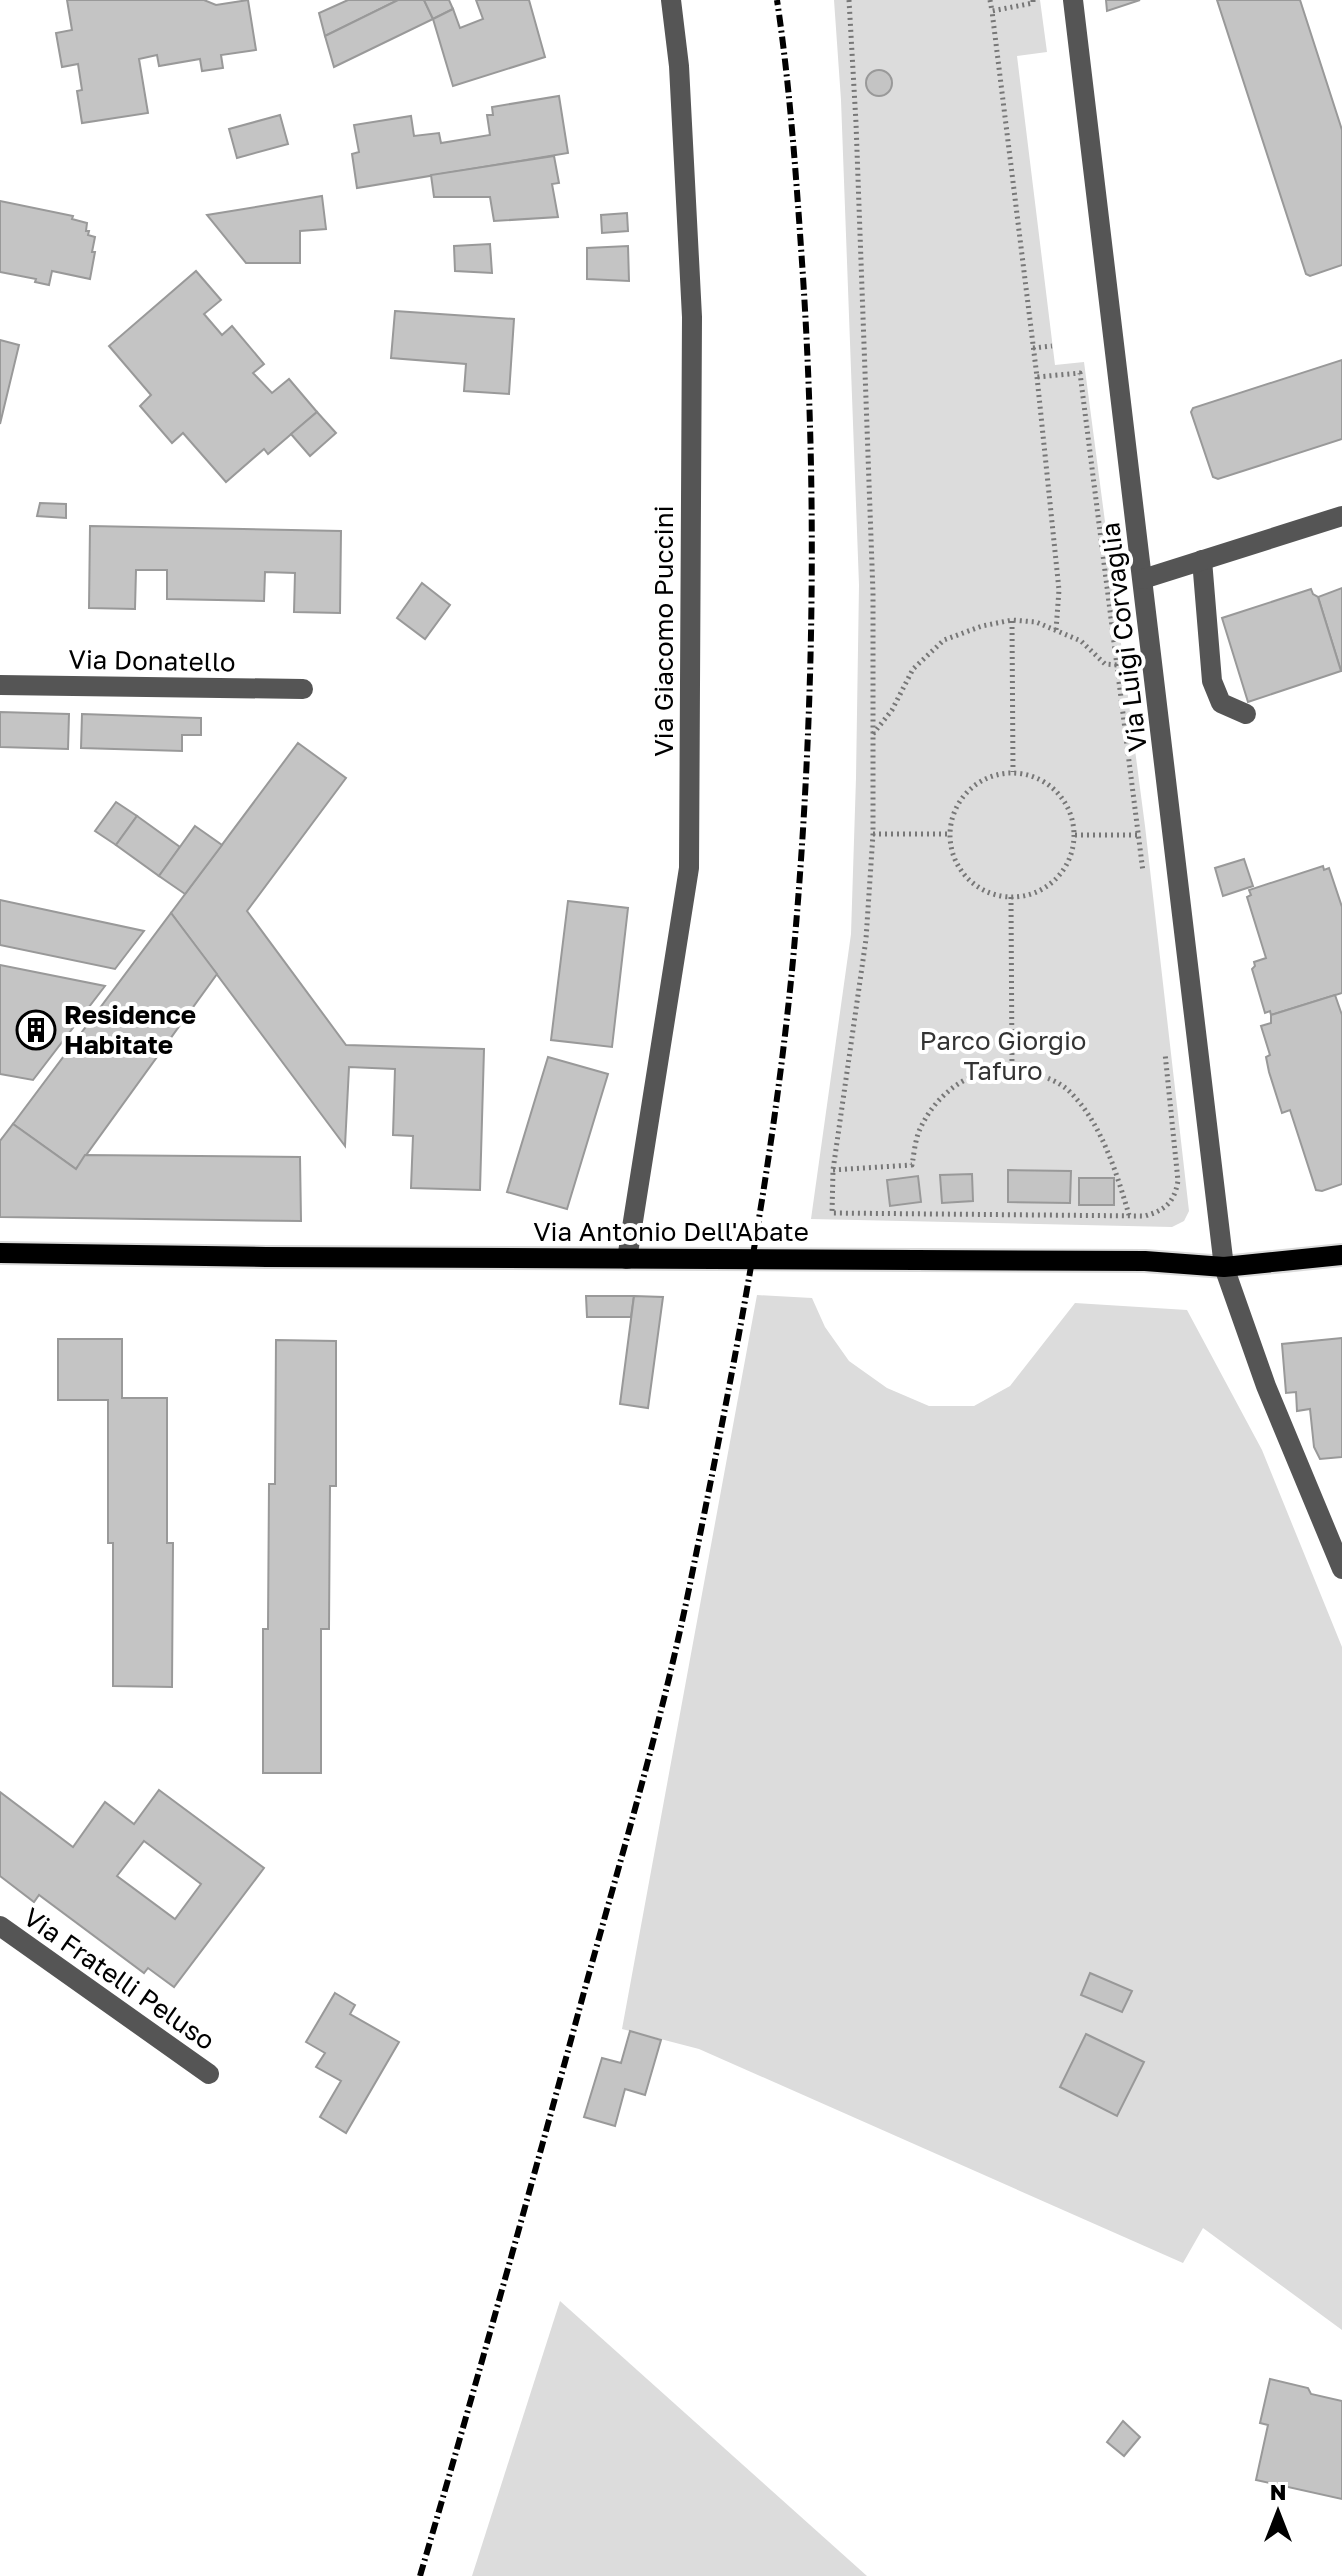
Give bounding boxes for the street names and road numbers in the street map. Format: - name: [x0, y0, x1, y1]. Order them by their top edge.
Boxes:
- street label: Via Giacomo Puccini: [648, 505, 679, 757]
- street label: Via Luigi Corvaglia: [1094, 521, 1153, 753]
- street label: Via Donatello: [68, 644, 236, 677]
- street label: Via Antonio Dell'Abate: [533, 1216, 809, 1247]
- street label: Via Fratelli Peluso: [18, 1901, 221, 2056]

